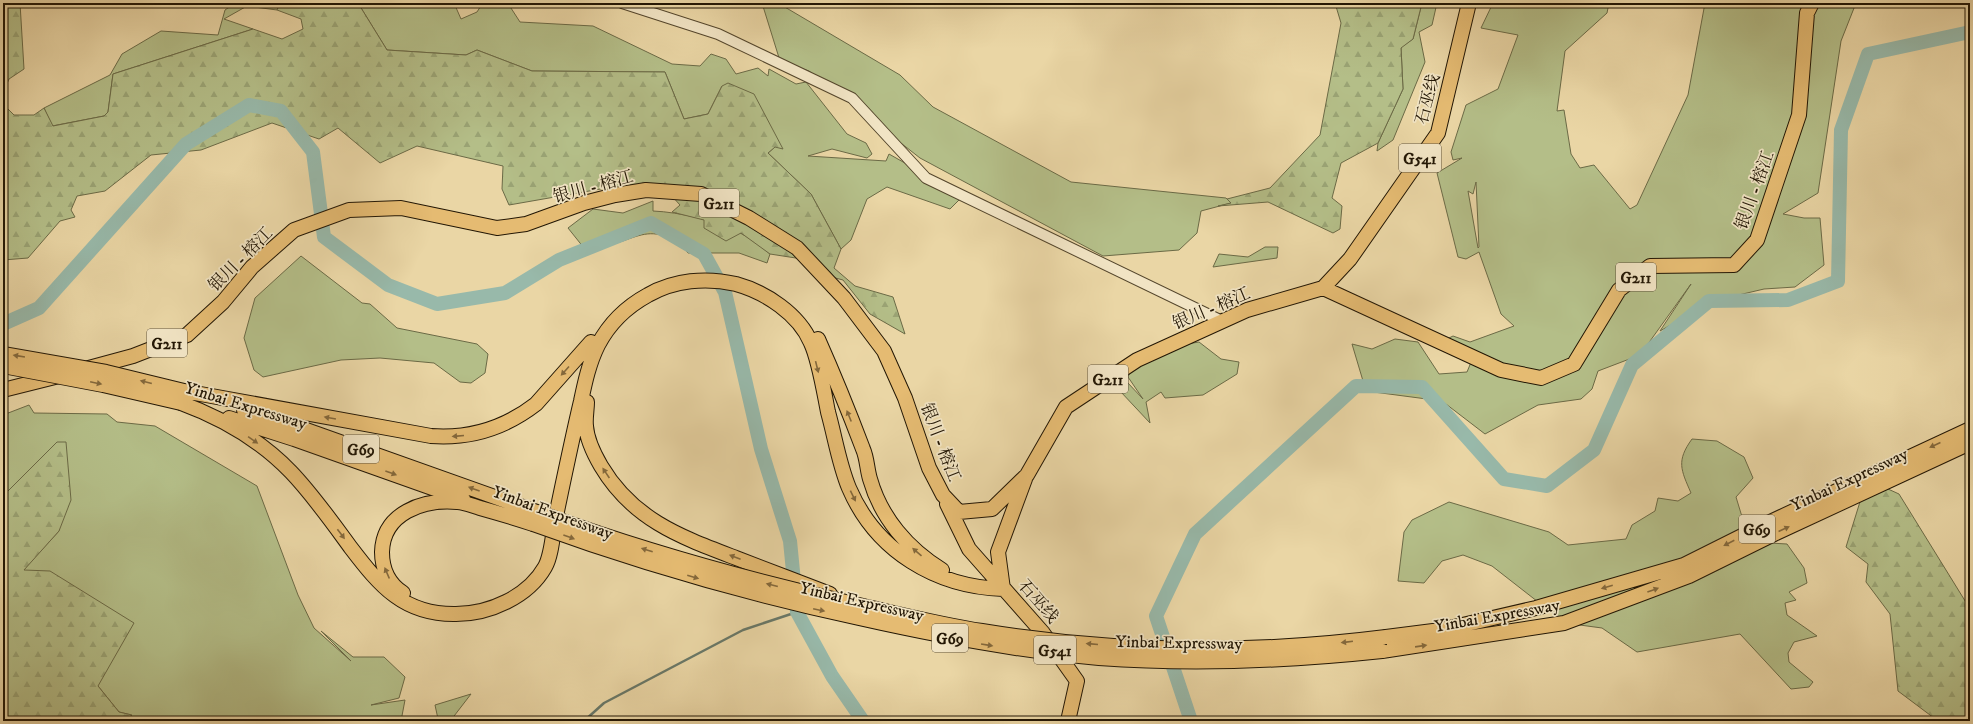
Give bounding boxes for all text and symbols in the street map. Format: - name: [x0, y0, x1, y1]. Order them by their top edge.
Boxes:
- street label: 石巫线: [1411, 72, 1445, 127]
- road number: G541: [1399, 144, 1441, 172]
- street label: 银川 - 榕江: [1731, 148, 1779, 233]
- street label: 银川 - 榕江: [551, 166, 636, 208]
- road number: G211: [699, 189, 739, 217]
- street label: 银川 - 榕江: [204, 223, 278, 297]
- road number: G211: [1616, 263, 1656, 291]
- street label: 银川 - 榕江: [1169, 283, 1254, 335]
- road number: G211: [147, 329, 187, 357]
- one-way arrow: [13, 353, 25, 359]
- one-way arrow: [815, 361, 821, 373]
- road number: G211: [1088, 365, 1128, 393]
- one-way arrow: [561, 366, 570, 376]
- street label: Yinbai Expressway: [182, 377, 310, 435]
- one-way arrow: [140, 378, 153, 384]
- one-way arrow: [90, 381, 103, 387]
- street label: 银川 - 榕江: [915, 400, 965, 485]
- one-way arrow: [846, 409, 852, 421]
- one-way arrow: [324, 415, 336, 421]
- one-way arrow: [452, 433, 464, 440]
- road number: G69: [343, 435, 379, 463]
- one-way arrow: [248, 436, 258, 444]
- one-way arrow: [1929, 442, 1940, 448]
- street label: Yinbai Expressway: [1787, 443, 1912, 517]
- one-way arrow: [602, 468, 610, 478]
- one-way arrow: [385, 470, 397, 476]
- street label: Yinbai Expressway: [489, 481, 617, 545]
- one-way arrow: [468, 486, 480, 492]
- one-way arrow: [850, 490, 856, 502]
- road number: G69: [1739, 515, 1775, 543]
- one-way arrow: [1778, 526, 1790, 532]
- one-way arrow: [337, 529, 345, 540]
- one-way arrow: [564, 535, 576, 541]
- one-way arrow: [1723, 539, 1734, 546]
- one-way arrow: [640, 547, 652, 553]
- one-way arrow: [912, 548, 923, 557]
- one-way arrow: [729, 554, 741, 560]
- one-way arrow: [383, 567, 390, 579]
- one-way arrow: [687, 574, 699, 580]
- street label: 石巫线: [1013, 575, 1063, 628]
- street label: Yinbai Expressway: [798, 577, 927, 627]
- one-way arrow: [765, 582, 778, 588]
- one-way arrow: [1601, 585, 1613, 591]
- one-way arrow: [1648, 586, 1660, 592]
- street label: Yinbai Expressway: [1433, 594, 1562, 638]
- one-way arrow: [813, 607, 825, 613]
- road number: G69: [932, 624, 968, 652]
- street label: Yinbai Expressway: [1115, 631, 1243, 655]
- road number: G541: [1034, 636, 1076, 664]
- one-way arrow: [1341, 639, 1353, 645]
- one-way arrow: [1086, 641, 1098, 648]
- one-way arrow: [981, 642, 993, 648]
- one-way arrow: [1415, 643, 1427, 649]

